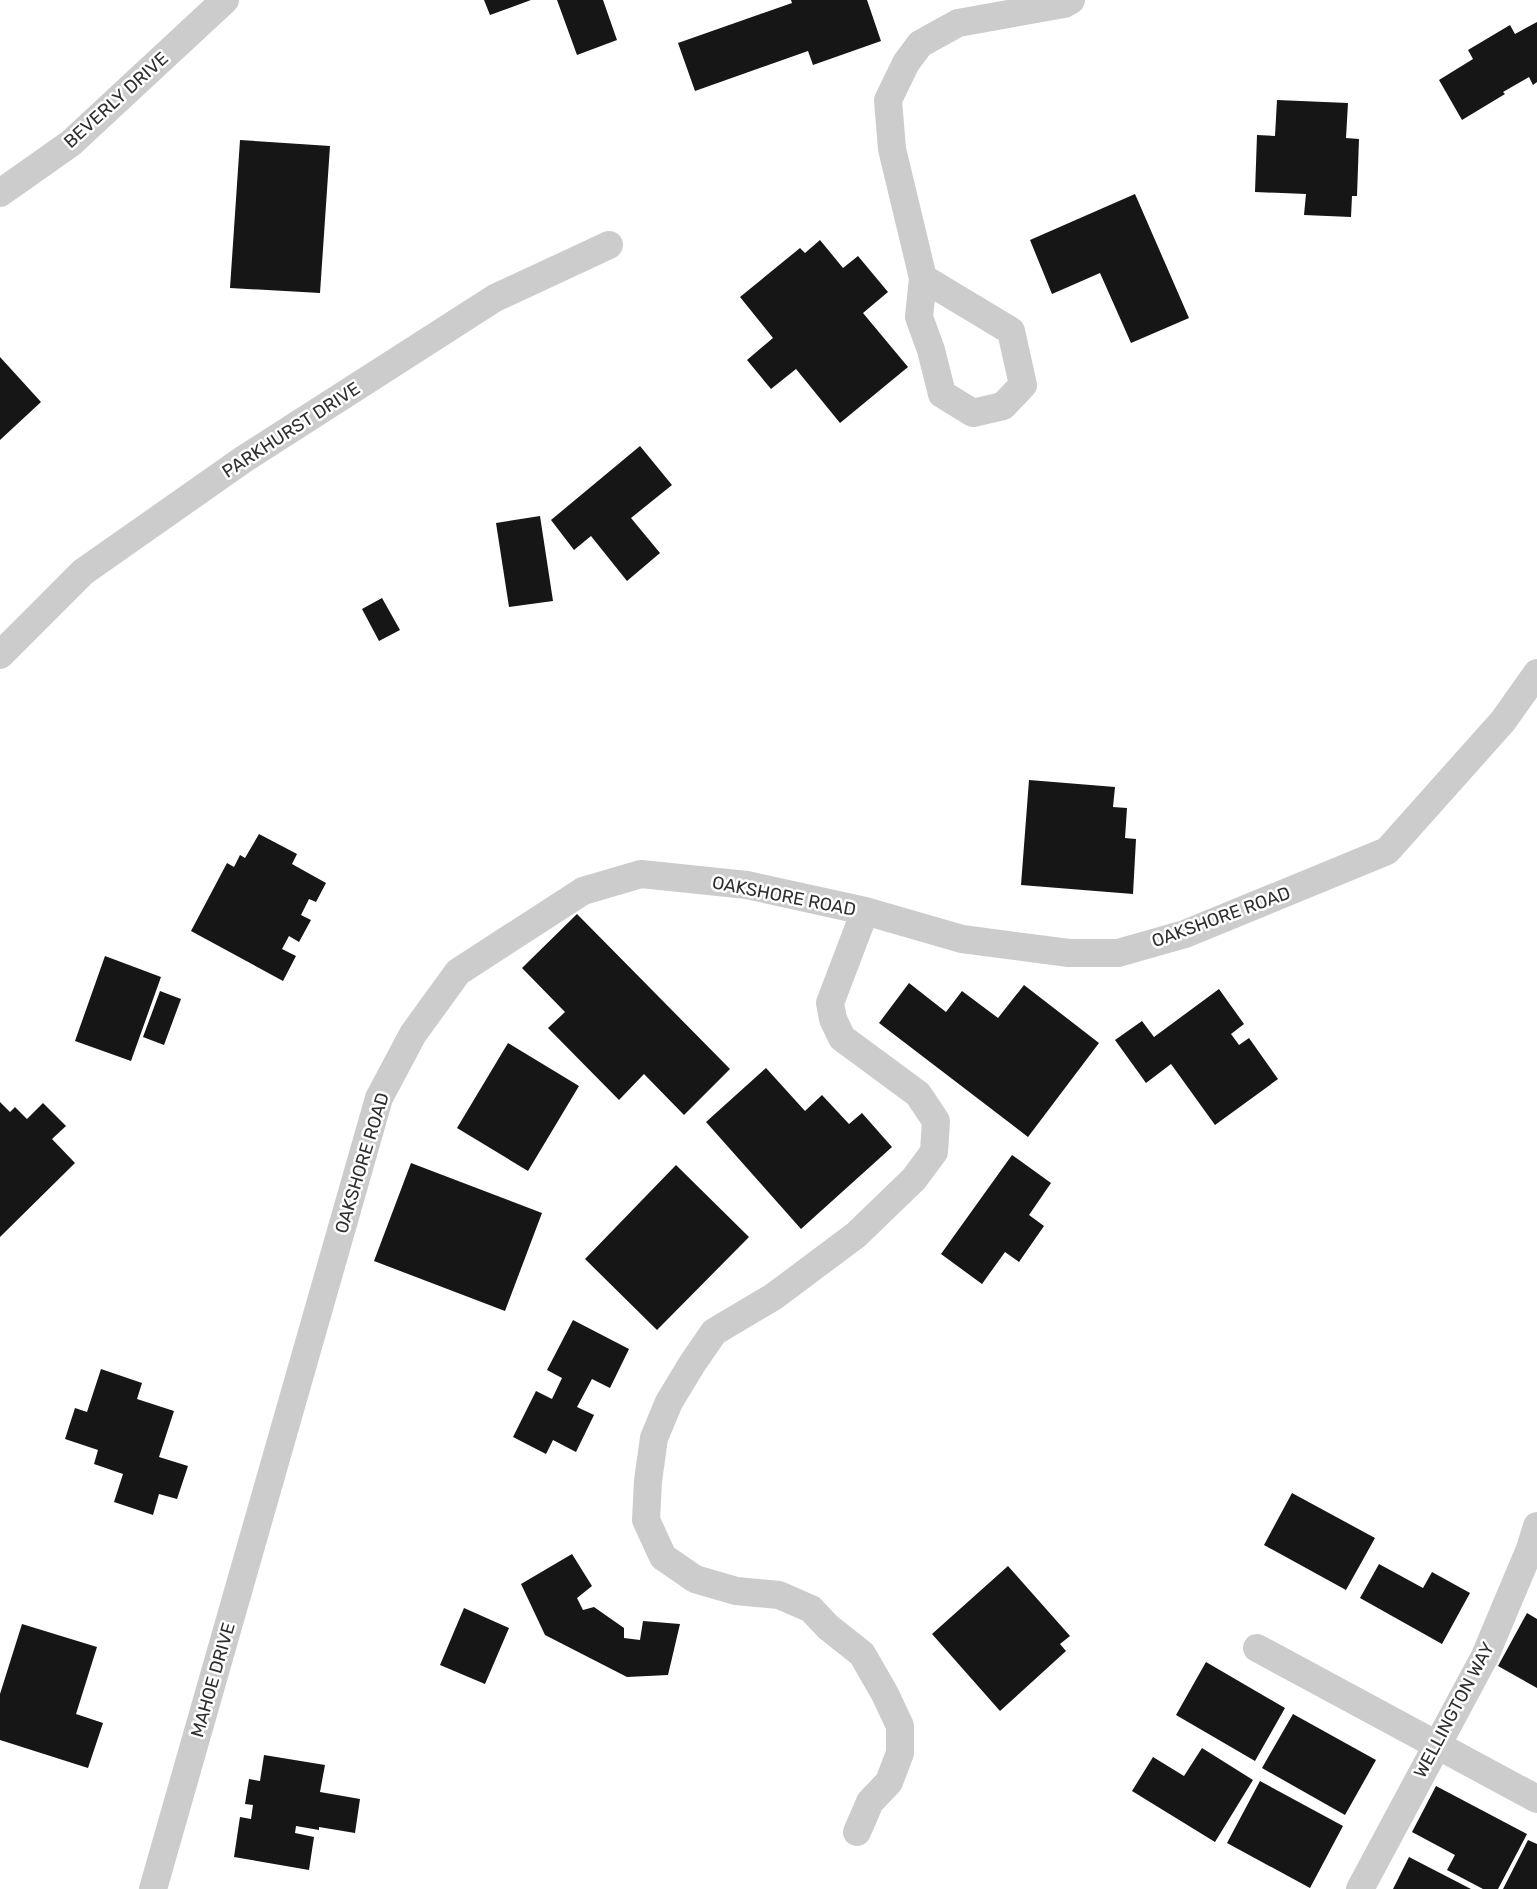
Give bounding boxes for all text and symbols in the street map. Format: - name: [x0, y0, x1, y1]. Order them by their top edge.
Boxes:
- street label: BEVERLY DRIVE: [59, 47, 173, 153]
- street label: PARKHURST DRIVE: [218, 377, 364, 483]
- street label: OAKSHORE ROAD: [710, 871, 858, 921]
- street label: OAKSHORE ROAD: [1149, 882, 1293, 952]
- street label: OAKSHORE ROAD: [330, 1090, 394, 1236]
- street label: MAHOE DRIVE: [186, 1620, 240, 1740]
- street label: WELLINGTON WAY: [1409, 1638, 1499, 1782]

